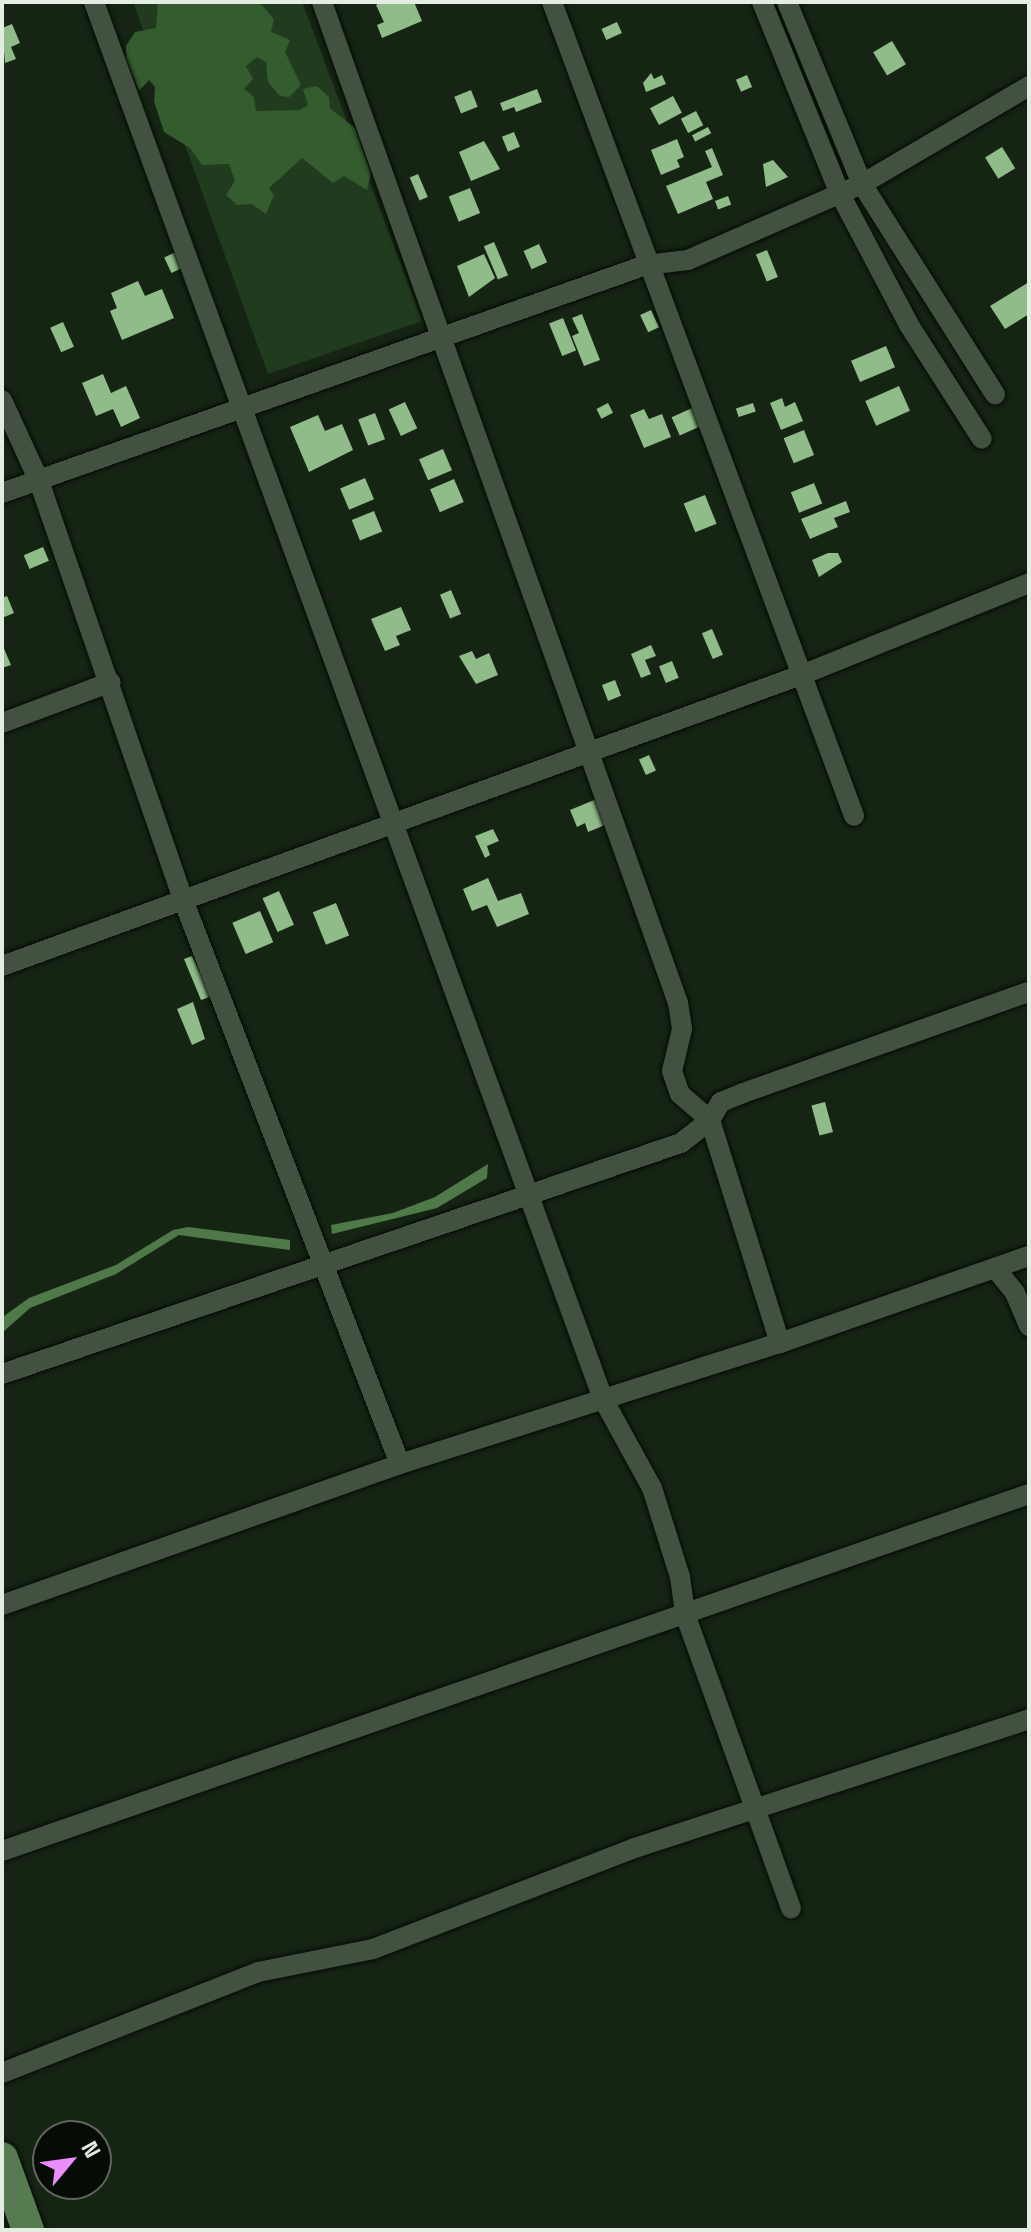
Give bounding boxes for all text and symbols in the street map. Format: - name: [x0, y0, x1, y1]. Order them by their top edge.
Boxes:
- north arrow: [32, 2120, 112, 2200]
- text: N: [75, 2136, 107, 2163]

